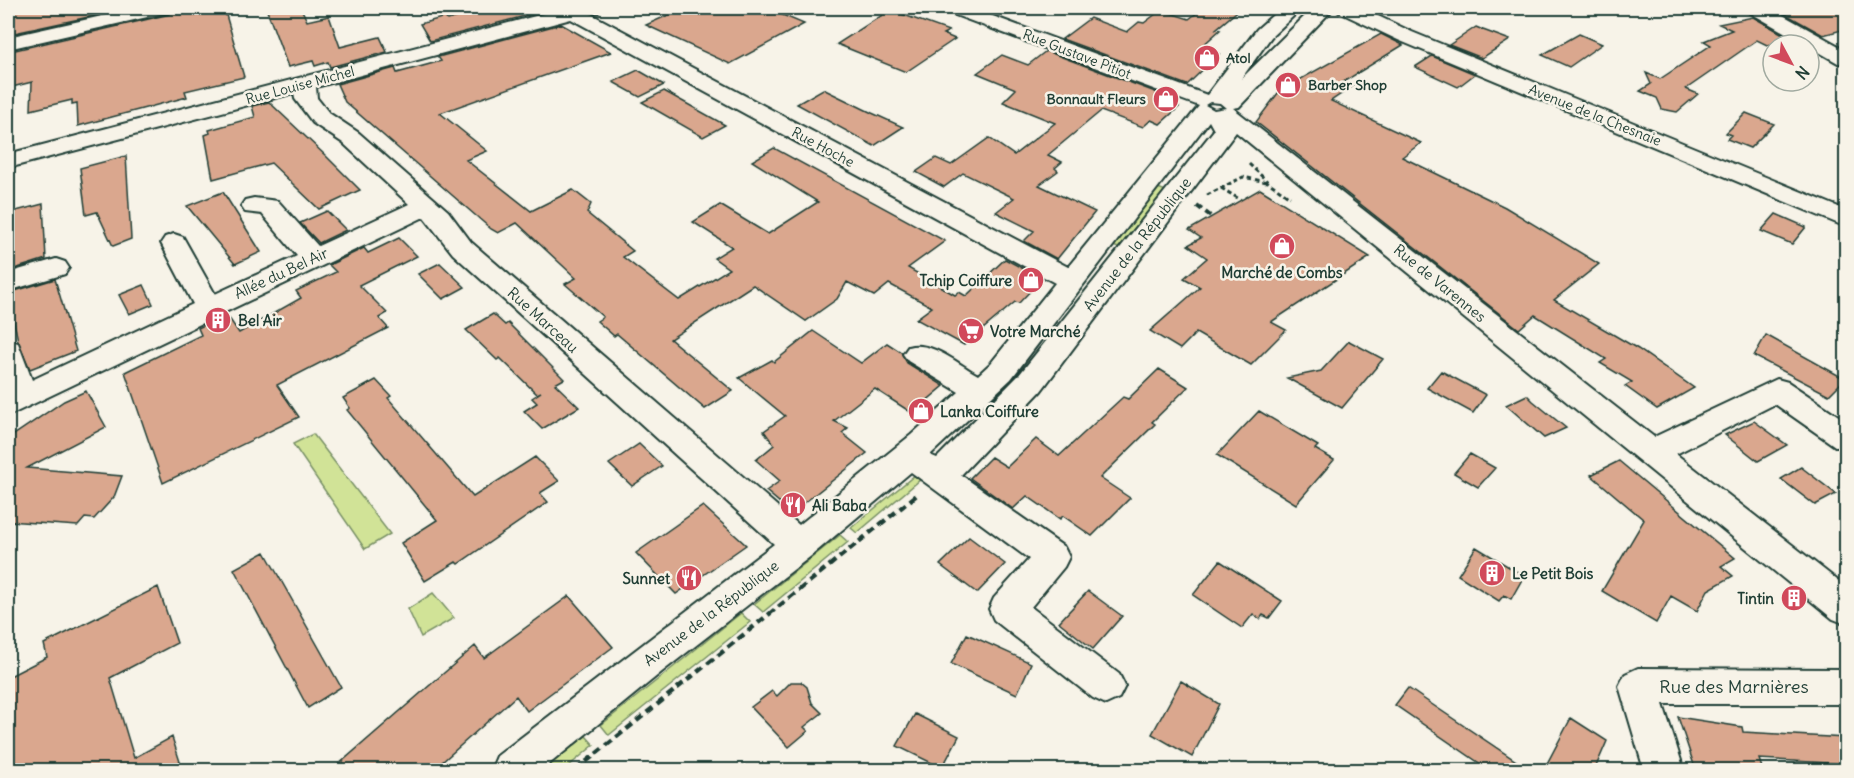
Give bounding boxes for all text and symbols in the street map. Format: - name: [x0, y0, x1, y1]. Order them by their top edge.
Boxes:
- street label: Rue Gustave Pitiot: [1020, 25, 1134, 83]
- north arrow: [1761, 33, 1821, 93]
- shop icon: Atol: [1192, 43, 1222, 73]
- place label: Atol: [1226, 49, 1251, 67]
- street label: Rue Louise Michel: [244, 62, 356, 108]
- text: N: [1791, 62, 1813, 84]
- shop icon: Barber Shop: [1273, 70, 1303, 100]
- place label: Barber Shop: [1308, 76, 1387, 94]
- street label: Avenue de la Chesnaie: [1526, 80, 1664, 150]
- shop icon: Bonnault Fleurs: [1151, 84, 1181, 114]
- place label: Bonnault Fleurs: [1047, 90, 1147, 108]
- street label: Rue Hoche: [789, 123, 857, 171]
- street label: Avenue de la République: [1079, 173, 1195, 315]
- shop icon: Marché de Combs: [1267, 231, 1297, 261]
- street label: Rue de Varennes: [1390, 240, 1490, 326]
- street label: Allée du Bel Air: [231, 243, 331, 303]
- place label: Marché de Combs: [1221, 263, 1343, 282]
- shop icon: Tchip Coiffure: [1016, 265, 1046, 295]
- place label: Tchip Coiffure: [920, 271, 1012, 291]
- street label: Rue Marceau: [504, 283, 583, 357]
- building icon: Bel Air: [203, 305, 233, 335]
- place label: Bel Air: [238, 311, 283, 330]
- supermarket icon: Votre Marché: [956, 316, 986, 346]
- place label: Votre Marché: [990, 322, 1080, 341]
- shop icon: Lanka Coiffure: [906, 396, 936, 426]
- place label: Lanka Coiffure: [940, 402, 1039, 421]
- restaurant icon: Ali Baba: [778, 490, 808, 520]
- place label: Ali Baba: [812, 496, 868, 515]
- street label: Avenue de la République: [640, 556, 782, 670]
- building icon: Le Petit Bois: [1477, 558, 1507, 588]
- restaurant icon: Sunnet: [674, 563, 704, 593]
- place label: Le Petit Bois: [1512, 564, 1594, 583]
- place label: Sunnet: [622, 569, 671, 588]
- building icon: Tintin: [1779, 583, 1809, 613]
- place label: Tintin: [1737, 589, 1774, 608]
- street label: Rue des Marnières: [1659, 675, 1809, 698]

